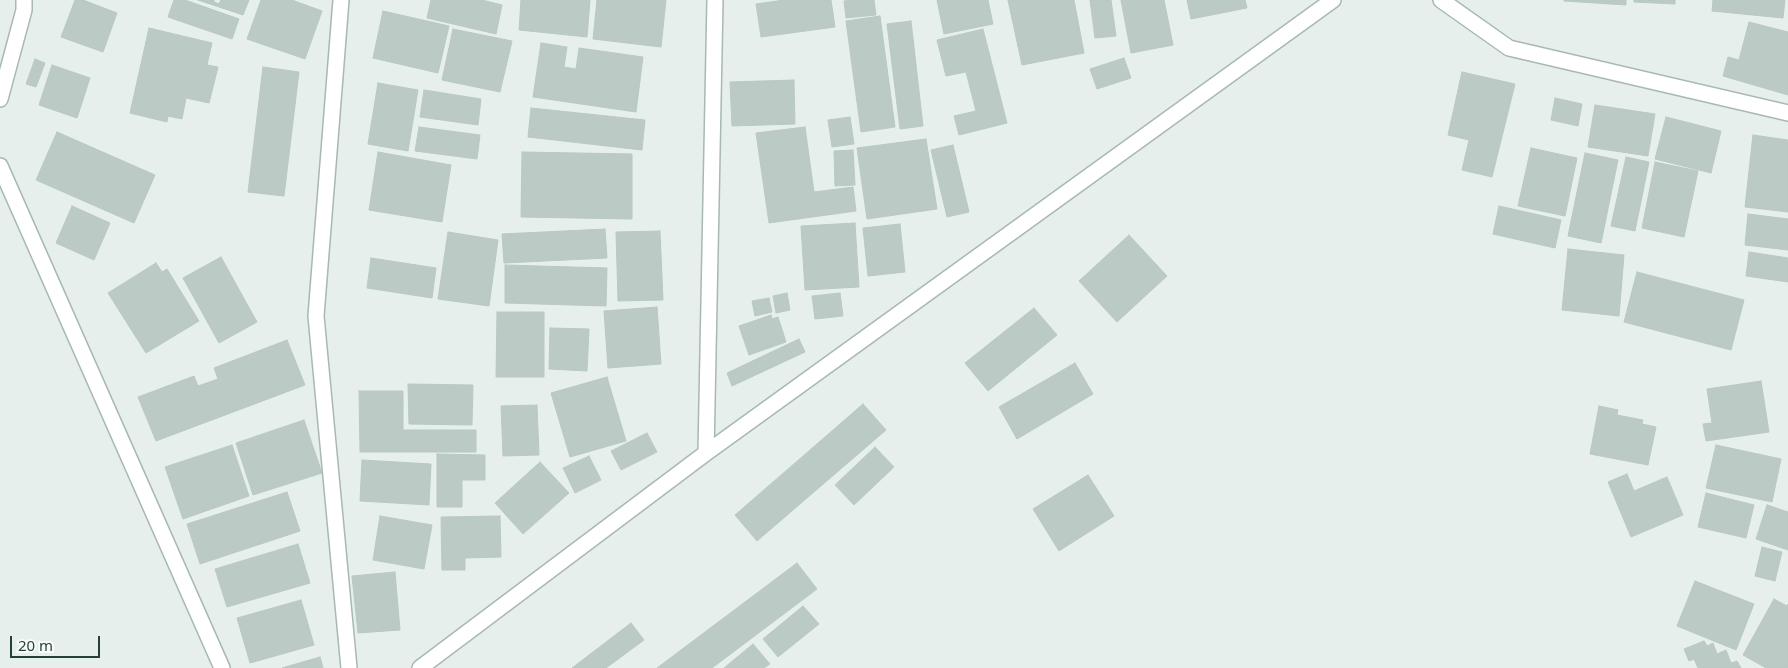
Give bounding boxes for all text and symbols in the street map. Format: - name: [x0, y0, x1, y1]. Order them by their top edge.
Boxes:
- scale bar: [12, 626, 102, 658]
- text: 20 m: [18, 635, 53, 655]

